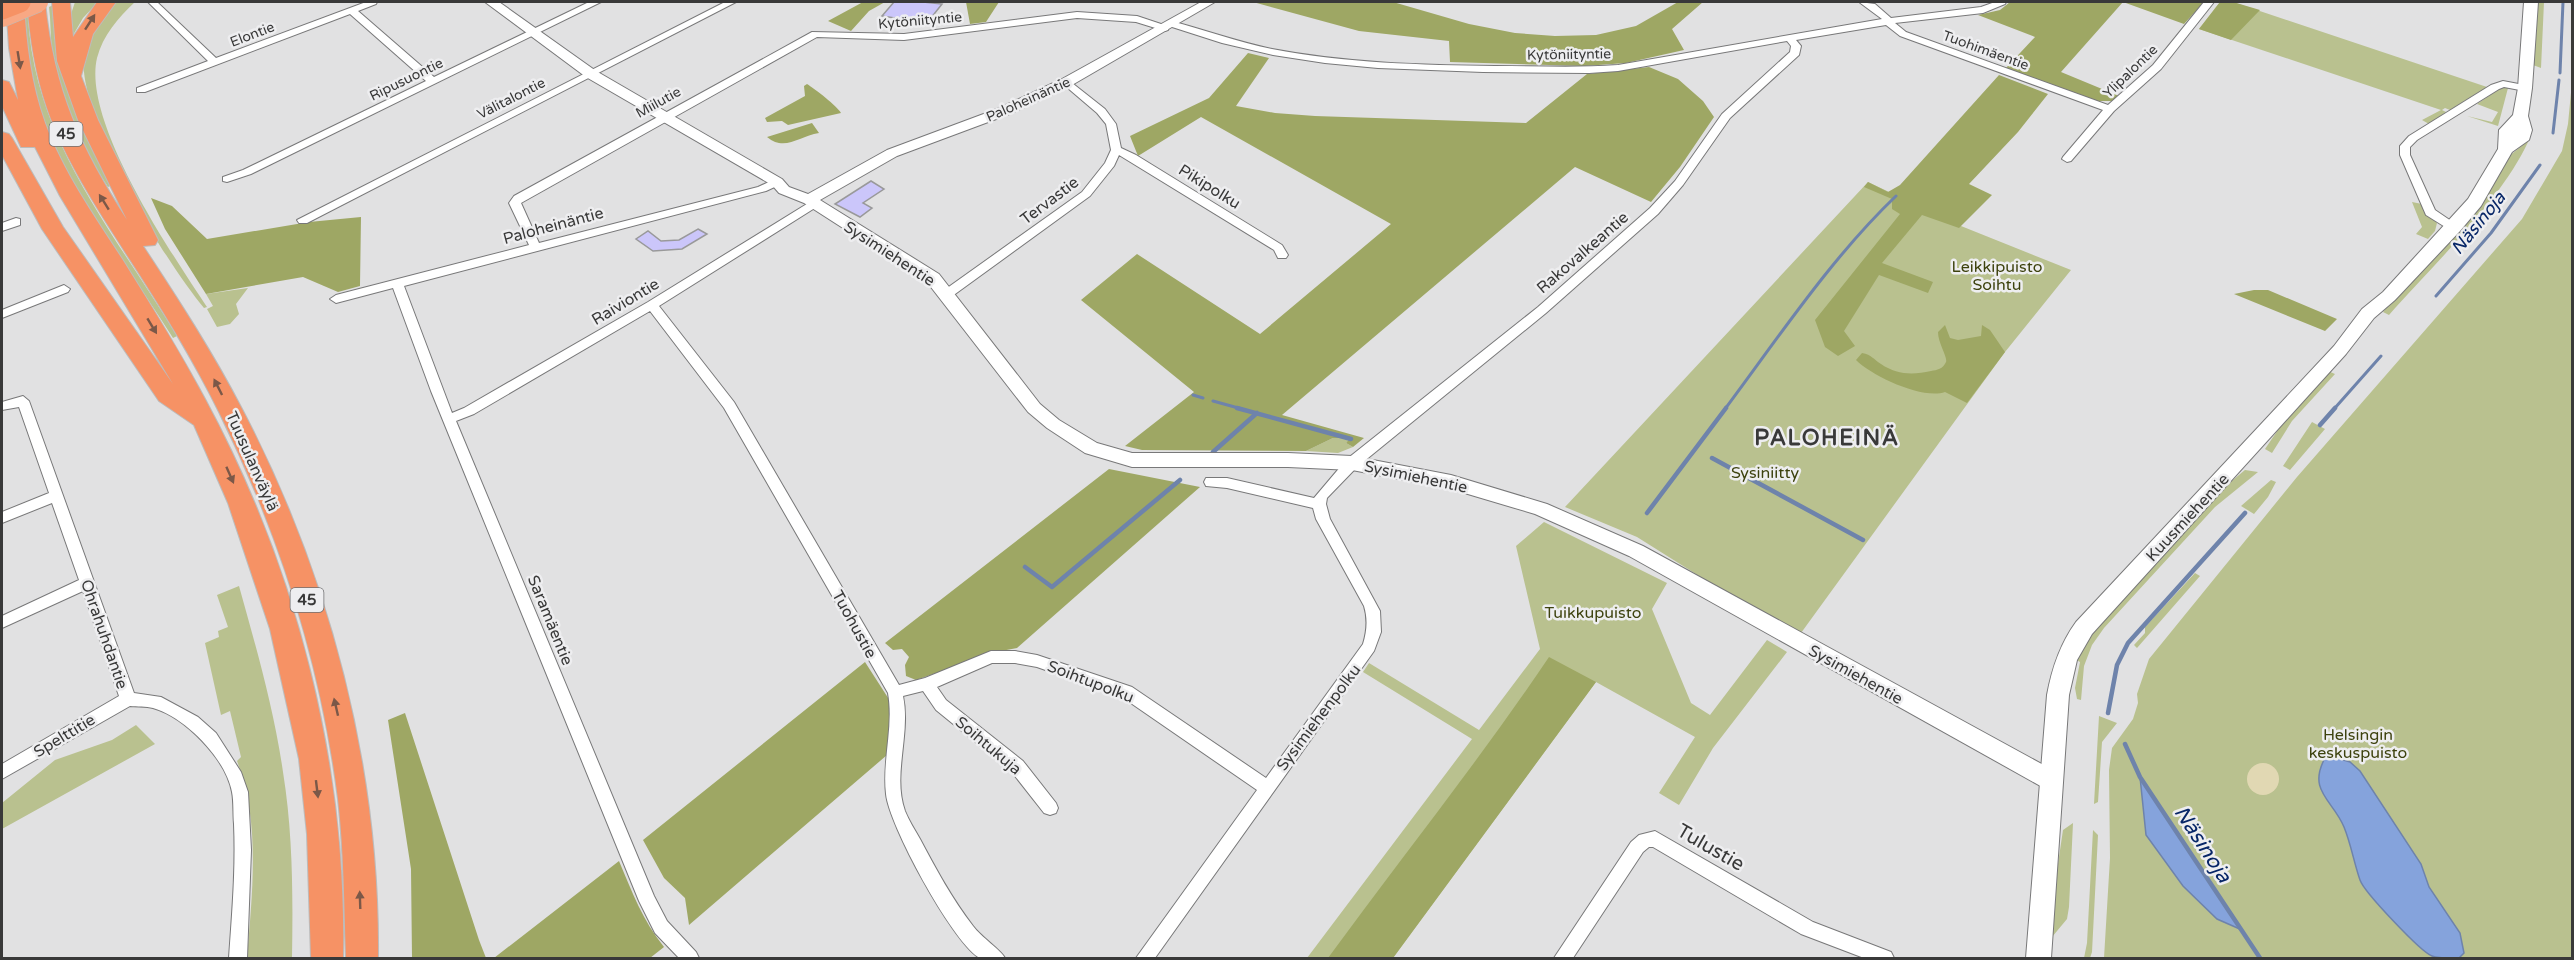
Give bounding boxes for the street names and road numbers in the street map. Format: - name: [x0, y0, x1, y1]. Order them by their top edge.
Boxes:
- street label: Kytöniityntie: [877, 8, 963, 33]
- street label: Elontie: [228, 18, 277, 51]
- street label: Tuohimäentie: [1940, 27, 2031, 74]
- street label: Ylipalontie: [2099, 41, 2161, 102]
- street label: Kytöniityntie: [1527, 45, 1611, 64]
- street label: Ripusuontie: [367, 54, 446, 105]
- street label: Paloheinäntie: [983, 73, 1073, 126]
- street label: Välitalontie: [474, 74, 548, 123]
- street label: Miilutie: [633, 83, 684, 122]
- road number: 45: [50, 122, 82, 146]
- street label: Pikipolku: [1175, 160, 1244, 214]
- street label: Tervastie: [1016, 172, 1083, 229]
- street label: Paloheinäntie: [501, 203, 606, 249]
- street label: Rakovalkeantie: [1533, 207, 1633, 298]
- street label: Sysimiehentie: [840, 217, 939, 291]
- street label: Raiviontie: [588, 274, 663, 330]
- street label: Tuusulanväylä: [221, 408, 283, 514]
- street label: Sysimiehentie: [1362, 456, 1469, 498]
- street label: Kuusmiehentie: [2142, 469, 2234, 566]
- street label: Saramäentie: [523, 572, 577, 668]
- street label: Ohrahuhdantie: [76, 577, 132, 692]
- street label: Tuohustie: [827, 587, 881, 662]
- road number: 45: [290, 588, 324, 612]
- street label: Sysimiehentie: [1805, 641, 1906, 709]
- street label: Soihtupolku: [1044, 656, 1137, 708]
- street label: Sysimiehenpolku: [1272, 660, 1365, 775]
- street label: Spelttitie: [30, 710, 99, 762]
- street label: Soihtukuja: [951, 712, 1026, 779]
- street label: Tulustie: [1673, 819, 1748, 877]

